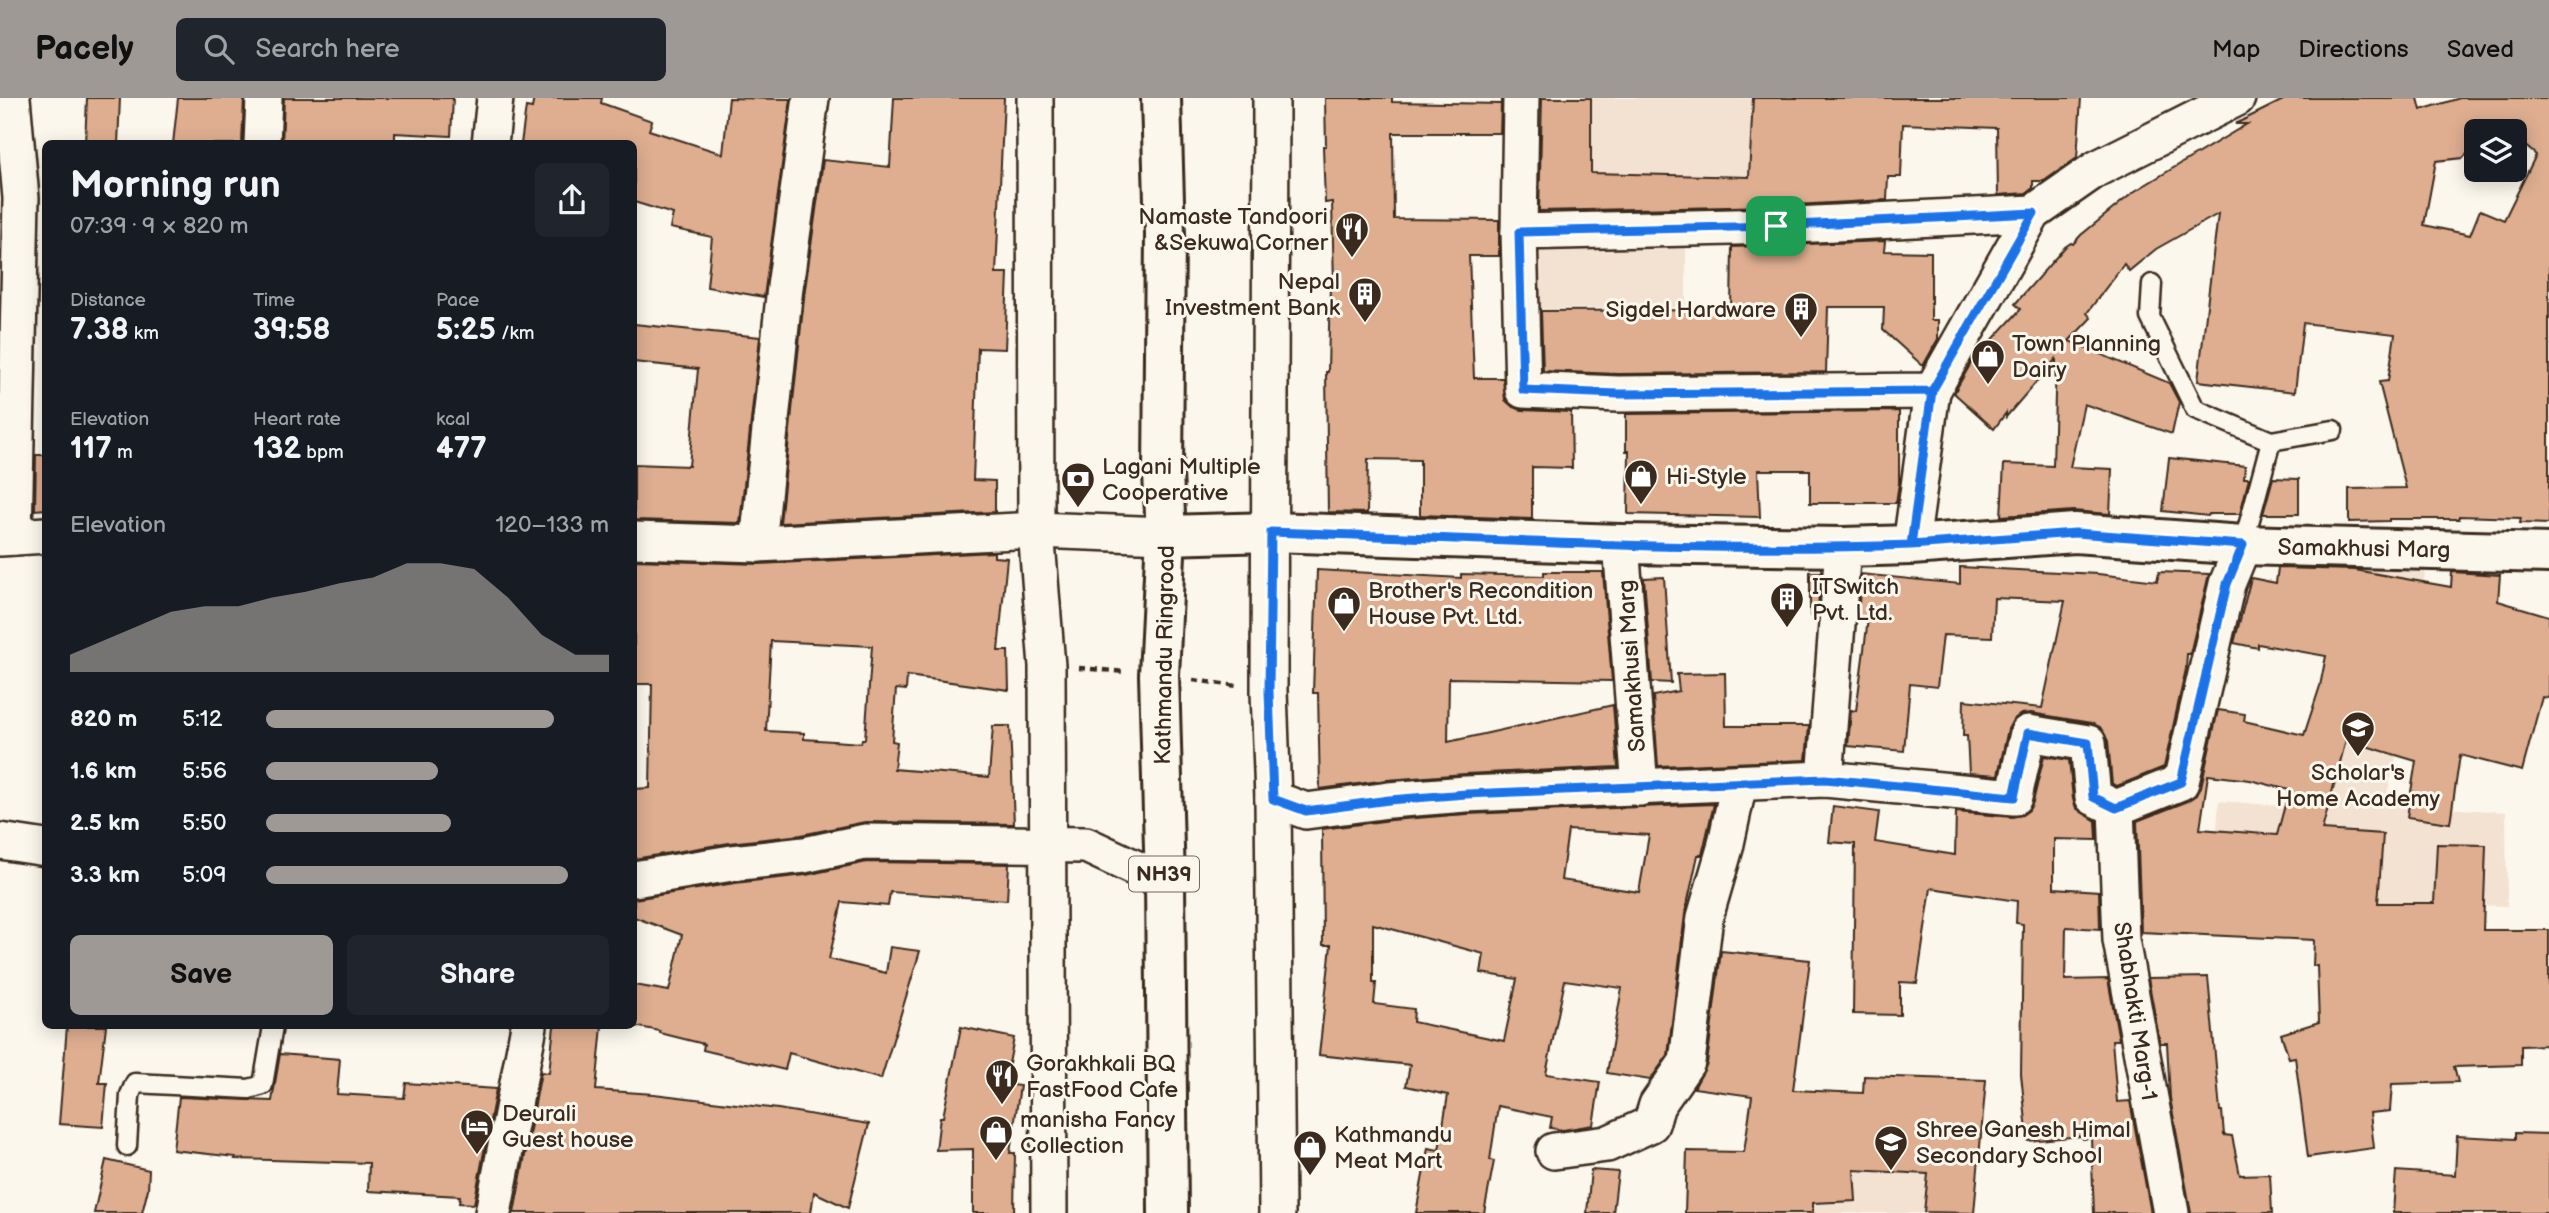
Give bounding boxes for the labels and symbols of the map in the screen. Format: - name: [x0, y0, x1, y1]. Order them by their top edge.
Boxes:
- pin: [1746, 196, 1806, 256]
- place label: Namaste Tandoori &Sekuwa Corner: [1138, 203, 1329, 257]
- restaurant icon: Namaste Tandoori &Sekuwa Corner: [1333, 210, 1371, 259]
- place label: Nepal Investment Bank: [1165, 268, 1341, 322]
- building icon: Nepal Investment Bank: [1346, 275, 1384, 324]
- building icon: Sigdel Hardware: [1782, 290, 1820, 339]
- place label: Sigdel Hardware: [1606, 296, 1776, 324]
- place label: Town Planning Dairy: [2012, 330, 2161, 384]
- shop icon: Town Planning Dairy: [1969, 337, 2007, 386]
- place label: Lagani Multiple Cooperative: [1102, 453, 1261, 507]
- shop icon: Hi-Style: [1622, 457, 1660, 506]
- bank icon: Lagani Multiple Cooperative: [1059, 460, 1097, 509]
- place label: Hi-Style: [1666, 463, 1747, 491]
- street label: Samakhusi Marg: [2277, 533, 2451, 565]
- street label: Kathmandu Ringroad: [1149, 545, 1181, 765]
- place label: ITSwitch Pvt. Ltd.: [1812, 573, 1899, 627]
- place label: Brother's Recondition House Pvt. Ltd.: [1368, 577, 1593, 631]
- street label: Samakhusi Marg: [1612, 579, 1652, 753]
- building icon: ITSwitch Pvt. Ltd.: [1768, 580, 1806, 629]
- shop icon: Brother's Recondition House Pvt. Ltd.: [1325, 584, 1363, 633]
- school or university icon: Scholar's Home Academy: [2339, 709, 2377, 758]
- place label: Scholar's Home Academy: [2276, 759, 2441, 813]
- road number: NH39: [1129, 856, 1199, 892]
- street label: Shabhakti Marg-1: [2107, 920, 2163, 1102]
- place label: Gorakhkali BQ FastFood Cafe: [1026, 1050, 1178, 1104]
- restaurant icon: Gorakhkali BQ FastFood Cafe: [983, 1057, 1021, 1106]
- place label: Deurali Guest house: [502, 1100, 634, 1154]
- place label: manisha Fancy Collection: [1020, 1106, 1176, 1160]
- hotel icon: Deurali Guest house: [458, 1107, 496, 1156]
- shop icon: manisha Fancy Collection: [977, 1113, 1015, 1162]
- place label: Shree Ganesh Himal Secondary School: [1916, 1116, 2131, 1170]
- place label: Kathmandu Meat Mart: [1334, 1121, 1452, 1175]
- school or university icon: Shree Ganesh Himal Secondary School: [1872, 1123, 1910, 1172]
- shop icon: Kathmandu Meat Mart: [1291, 1128, 1329, 1177]

